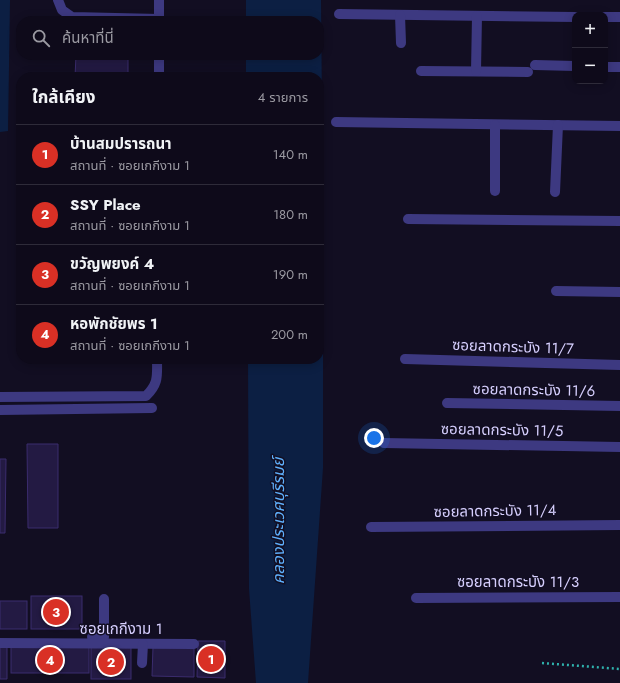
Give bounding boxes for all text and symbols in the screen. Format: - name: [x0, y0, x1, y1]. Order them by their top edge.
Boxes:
- map controls: [572, 12, 608, 84]
- button: +: [572, 12, 608, 48]
- search box: [16, 16, 324, 60]
- icon: search: [30, 27, 52, 49]
- text: ค้นหาที่นี่: [62, 27, 114, 49]
- button: −: [572, 48, 608, 84]
- text: ใกล้เคียง: [32, 85, 95, 109]
- text: 4 รายการ: [258, 88, 308, 107]
- text: บ้านสมปรารถนา: [70, 133, 172, 155]
- text: 1: [42, 145, 48, 164]
- text: 140 m: [273, 145, 308, 164]
- text: สถานที่ · ซอยเกกีงาม 1: [70, 156, 190, 175]
- text: SSY Place: [70, 194, 141, 216]
- text: 2: [41, 205, 49, 224]
- text: 180 m: [273, 205, 308, 224]
- text: สถานที่ · ซอยเกกีงาม 1: [70, 216, 190, 235]
- text: ขวัญพยงค์ 4: [70, 253, 154, 275]
- text: 3: [41, 265, 49, 284]
- text: 190 m: [273, 265, 308, 284]
- text: สถานที่ · ซอยเกกีงาม 1: [70, 276, 190, 295]
- text: หอพักชัยพร 1: [70, 313, 158, 335]
- text: 4: [40, 325, 50, 344]
- text: 200 m: [271, 325, 308, 344]
- street label: ซอยลาดกระบัง 11/7: [452, 334, 574, 360]
- text: สถานที่ · ซอยเกกีงาม 1: [70, 336, 190, 355]
- street label: ซอยลาดกระบัง 11/6: [472, 378, 596, 402]
- street label: ซอยลาดกระบัง 11/5: [441, 418, 563, 442]
- your location: [364, 428, 384, 448]
- water label: คลองประเวศบุรีรมย์: [267, 455, 290, 584]
- street label: ซอยลาดกระบัง 11/4: [433, 499, 557, 523]
- street label: ซอยลาดกระบัง 11/3: [457, 571, 579, 593]
- pin: 3: [43, 597, 69, 627]
- street label: ซอยเกกีงาม 1: [80, 618, 162, 640]
- pin: 1: [198, 644, 224, 674]
- pin: 4: [37, 645, 63, 675]
- pin: 2: [98, 647, 124, 677]

